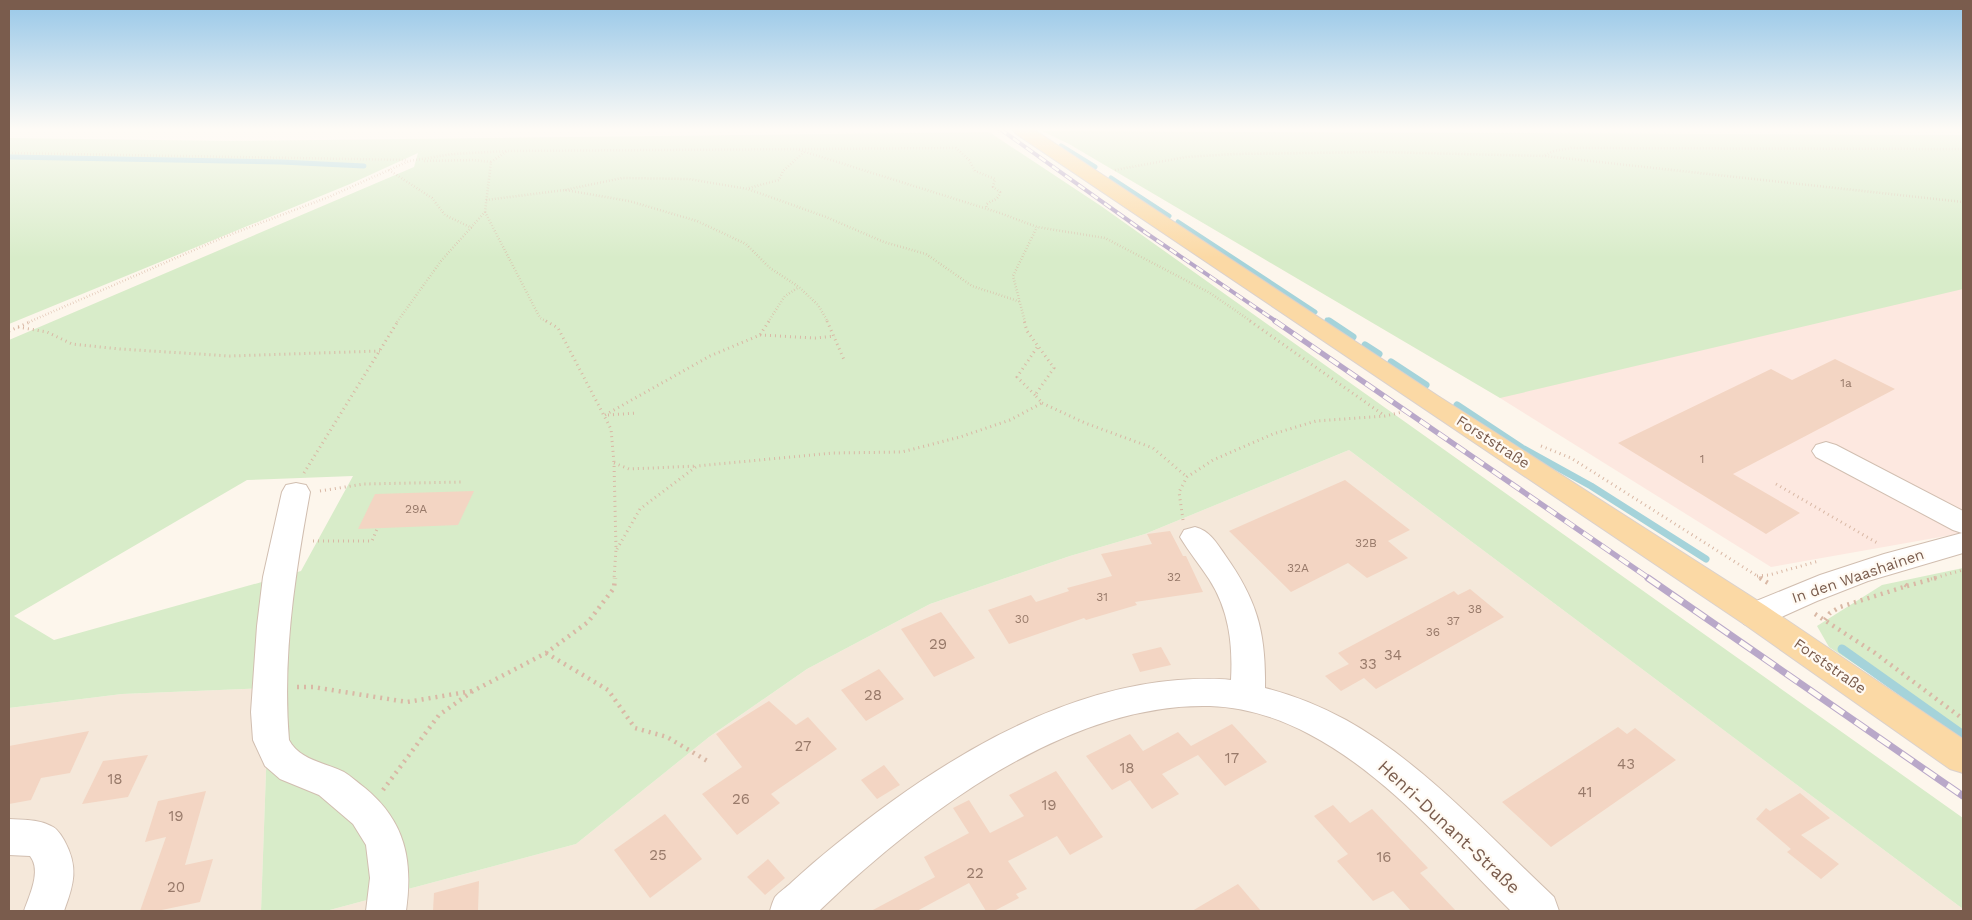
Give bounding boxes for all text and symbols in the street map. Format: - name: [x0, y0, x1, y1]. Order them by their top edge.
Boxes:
- house number: 1a: [1840, 376, 1852, 390]
- street label: Forststraße: [1453, 412, 1533, 472]
- house number: 1: [1700, 452, 1704, 466]
- house number: 29A: [405, 502, 427, 516]
- house number: 32B: [1355, 536, 1377, 550]
- street label: In den Waashainen: [1790, 545, 1926, 607]
- house number: 32A: [1287, 561, 1309, 575]
- house number: 32: [1167, 570, 1181, 584]
- house number: 31: [1096, 590, 1108, 604]
- house number: 38: [1468, 602, 1482, 616]
- house number: 30: [1015, 612, 1029, 626]
- house number: 37: [1446, 614, 1460, 628]
- house number: 36: [1426, 625, 1440, 639]
- house number: 29: [929, 635, 947, 653]
- street label: Forststraße: [1791, 635, 1869, 697]
- house number: 34: [1384, 646, 1402, 664]
- house number: 33: [1359, 655, 1377, 673]
- house number: 28: [864, 686, 882, 704]
- house number: 27: [795, 737, 811, 755]
- house number: 17: [1225, 749, 1239, 767]
- street label: Henri-Dunant-Straße: [1374, 755, 1525, 898]
- house number: 43: [1617, 755, 1635, 773]
- house number: 18: [1119, 759, 1135, 777]
- house number: 18: [107, 770, 123, 788]
- house number: 41: [1578, 783, 1592, 801]
- house number: 26: [732, 790, 750, 808]
- house number: 19: [1041, 796, 1057, 814]
- house number: 19: [168, 807, 184, 825]
- house number: 25: [649, 846, 667, 864]
- house number: 16: [1377, 848, 1391, 866]
- house number: 22: [966, 864, 984, 882]
- house number: 20: [167, 878, 185, 896]

